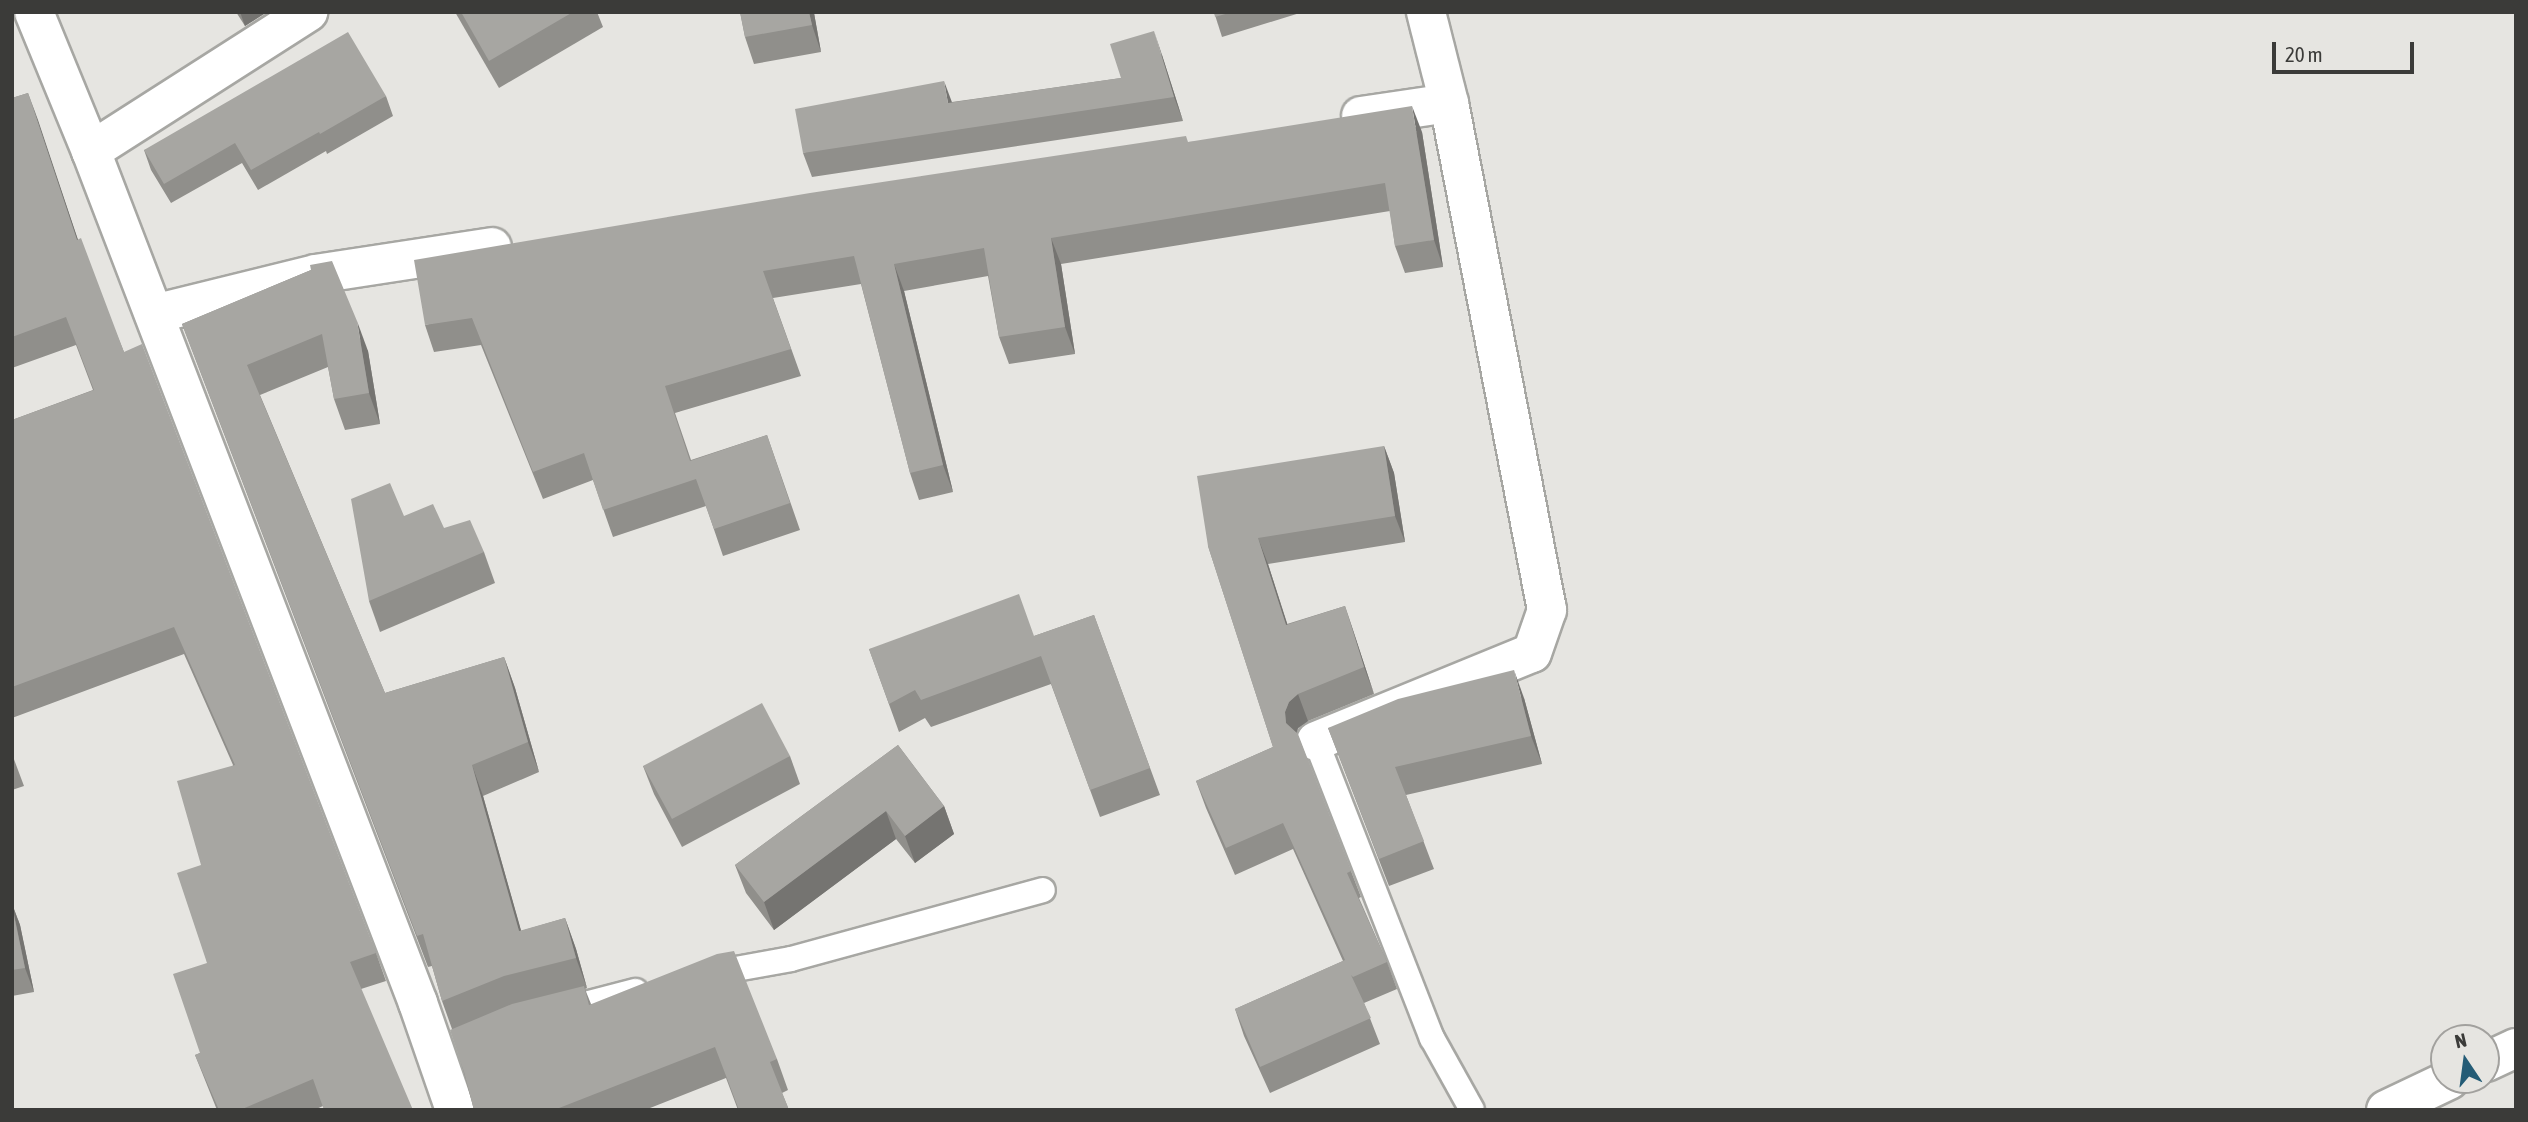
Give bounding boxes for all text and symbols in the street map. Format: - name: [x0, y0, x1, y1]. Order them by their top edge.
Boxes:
- scale bar: [2276, 28, 2418, 72]
- text: 20 m: [2285, 42, 2323, 66]
- north arrow: [2430, 1024, 2500, 1094]
- text: N: [2453, 1029, 2469, 1052]

